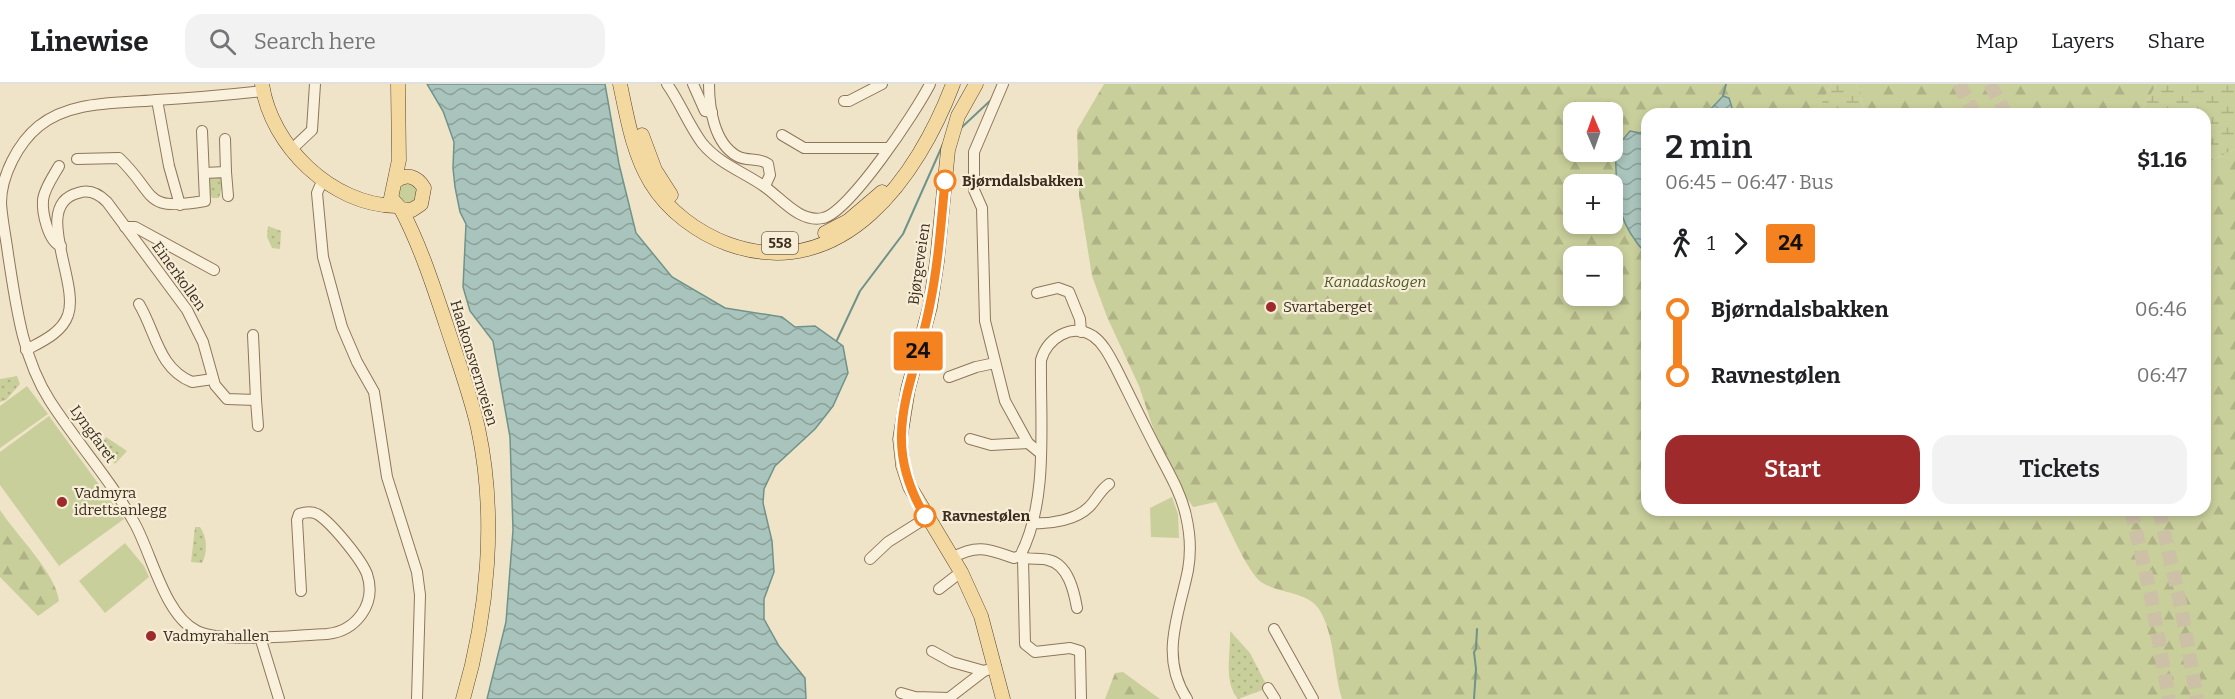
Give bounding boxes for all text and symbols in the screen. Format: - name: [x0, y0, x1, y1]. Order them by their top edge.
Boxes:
- search box: [185, 14, 605, 68]
- text: Linewise: [30, 25, 149, 58]
- icon: search: [206, 25, 239, 58]
- text: Search here: [254, 28, 376, 55]
- text: Map: [1976, 28, 2018, 54]
- text: Layers: [2051, 28, 2115, 54]
- text: Share: [2148, 28, 2205, 54]
- north arrow: [1563, 102, 1623, 162]
- map controls: [1563, 102, 1623, 306]
- text: 2 min: [1665, 127, 1752, 167]
- text: $1.16: [2137, 146, 2187, 173]
- marker: Bjørndalsbakken: [934, 170, 956, 192]
- text: 06:45 – 06:47 · Bus: [1665, 170, 1833, 194]
- place label: Bjørndalsbakken: [962, 172, 1083, 190]
- button: +: [1563, 174, 1623, 234]
- street label: Bjørgeveien: [904, 221, 934, 306]
- icon: walk: [1665, 227, 1698, 260]
- icon: forward: [1724, 227, 1757, 260]
- text: 24: [1778, 230, 1803, 256]
- text: 1: [1707, 231, 1715, 255]
- road number: 558: [762, 232, 798, 254]
- street label: Einerkollen: [148, 238, 210, 314]
- button: −: [1563, 246, 1623, 306]
- park label: Kanadaskogen: [1324, 273, 1426, 291]
- text: Bjørndalsbakken: [1711, 296, 1889, 323]
- text: 06:46: [2135, 297, 2187, 321]
- street label: Haakonsvernveien: [446, 298, 502, 429]
- place label: Svartaberget: [1283, 298, 1373, 316]
- marker: Svartaberget: [1264, 300, 1278, 314]
- line badge: 24: [891, 332, 945, 370]
- text: 24: [906, 338, 930, 364]
- text: Ravnestølen: [1711, 362, 1840, 389]
- text: 06:47: [2137, 363, 2187, 387]
- street label: Lyngfaret: [66, 402, 120, 467]
- button: Start: [1665, 435, 1920, 504]
- button: Tickets: [1932, 435, 2187, 504]
- place label: Vadmyra idrettsanlegg: [74, 484, 167, 519]
- marker: Vadmyra idrettsanlegg: [55, 495, 69, 509]
- marker: Ravnestølen: [914, 505, 936, 527]
- place label: Ravnestølen: [942, 507, 1031, 525]
- place label: Vadmyrahallen: [163, 627, 270, 645]
- marker: Vadmyrahallen: [144, 629, 158, 643]

